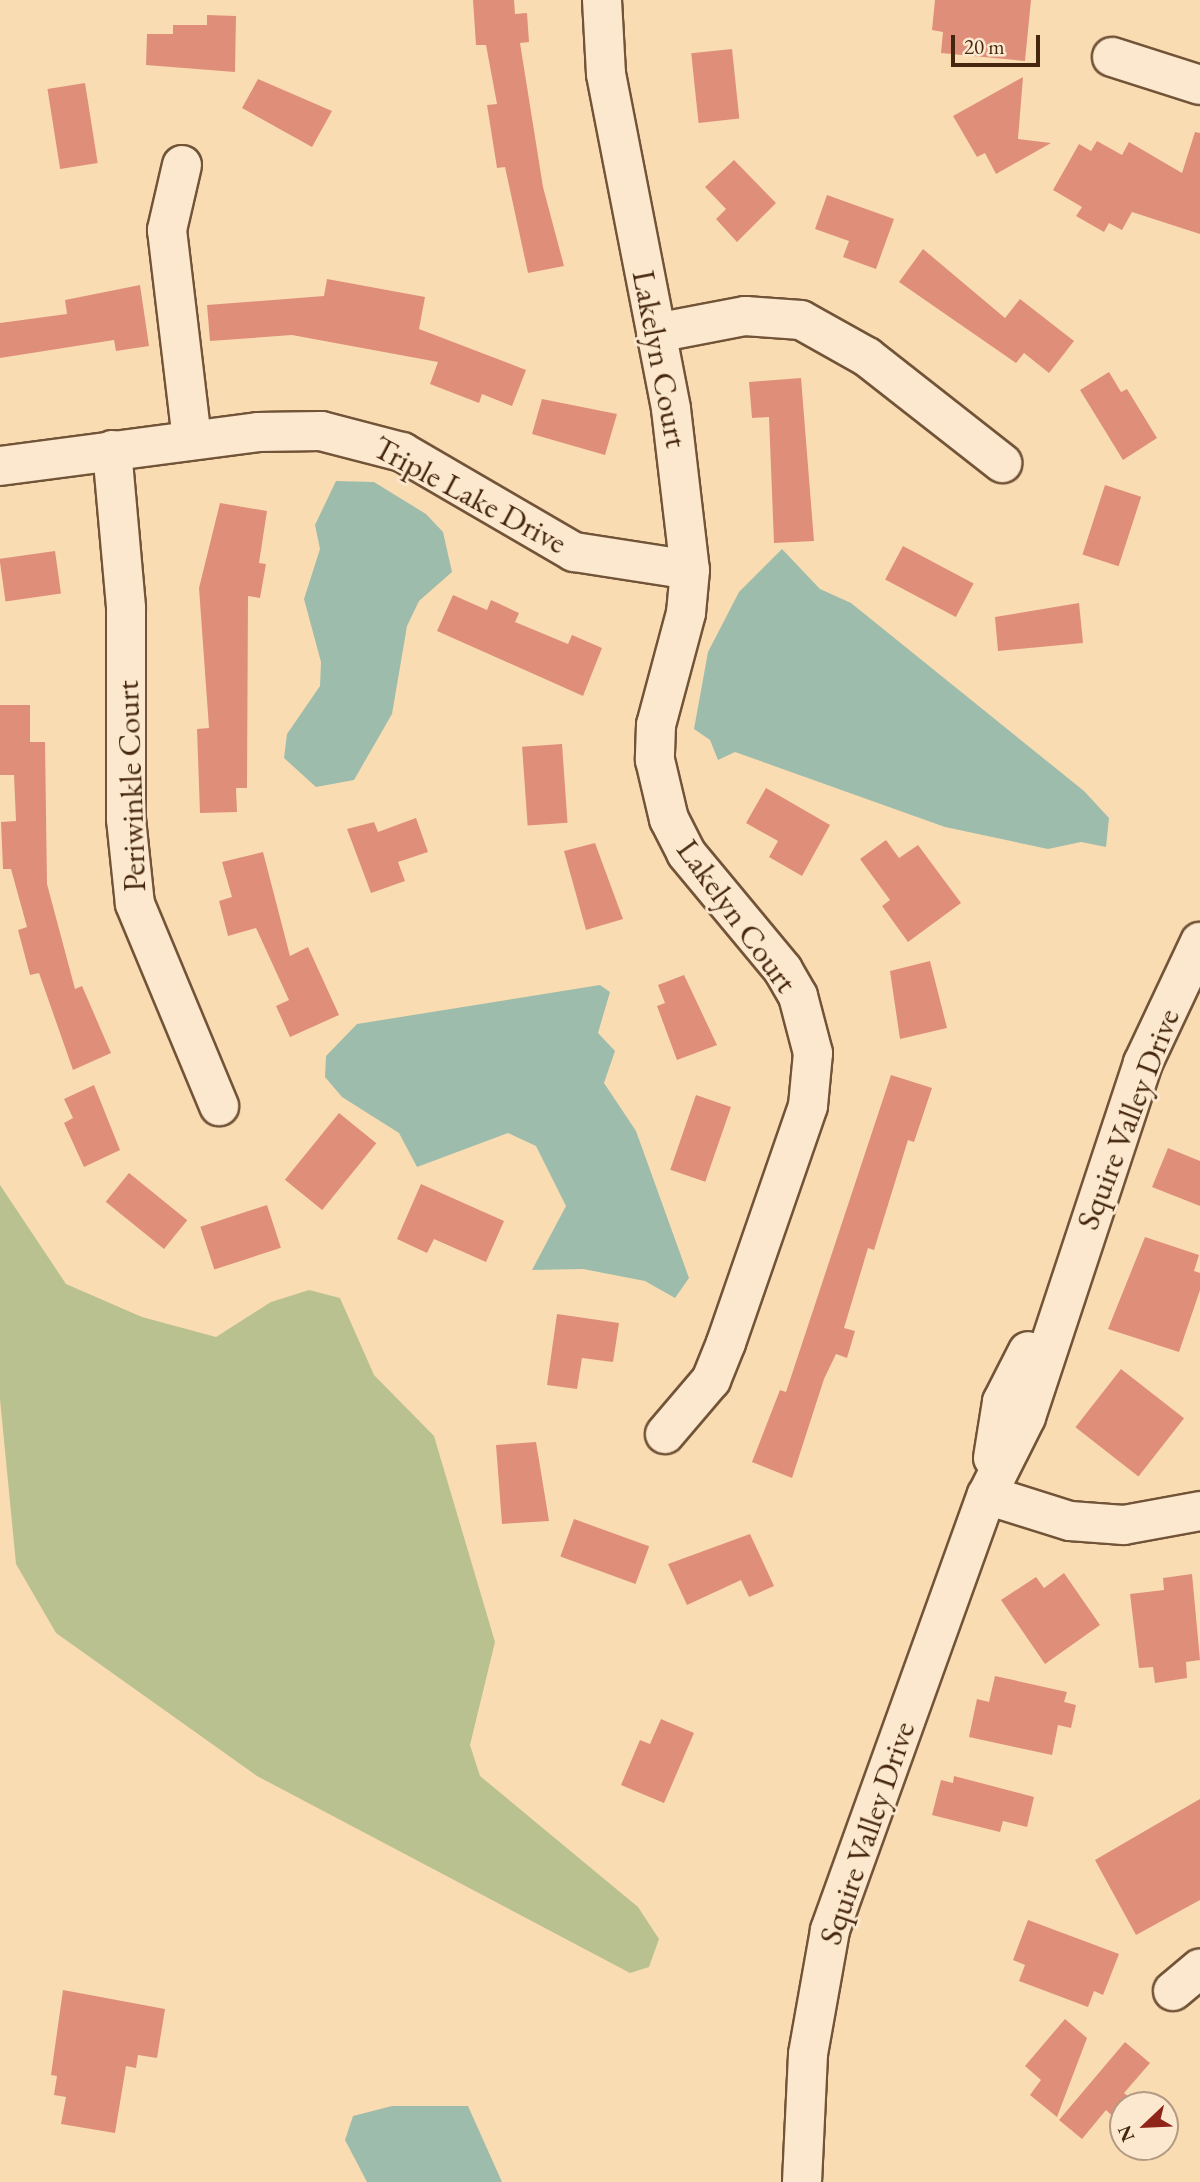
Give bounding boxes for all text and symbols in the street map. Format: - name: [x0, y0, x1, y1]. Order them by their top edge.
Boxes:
- scale bar: [955, 21, 1044, 65]
- text: 20 m: [964, 33, 1005, 60]
- street label: Lakelyn Court: [624, 267, 696, 451]
- street label: Triple Lake Drive: [367, 428, 573, 562]
- street label: Periwinkle Court: [108, 680, 154, 892]
- street label: Lakelyn Court: [669, 832, 805, 1000]
- street label: Squire Valley Drive: [1068, 1003, 1188, 1235]
- street label: Squire Valley Drive: [811, 1716, 923, 1950]
- north arrow: [1109, 2091, 1179, 2161]
- text: N: [1112, 2122, 1141, 2146]

